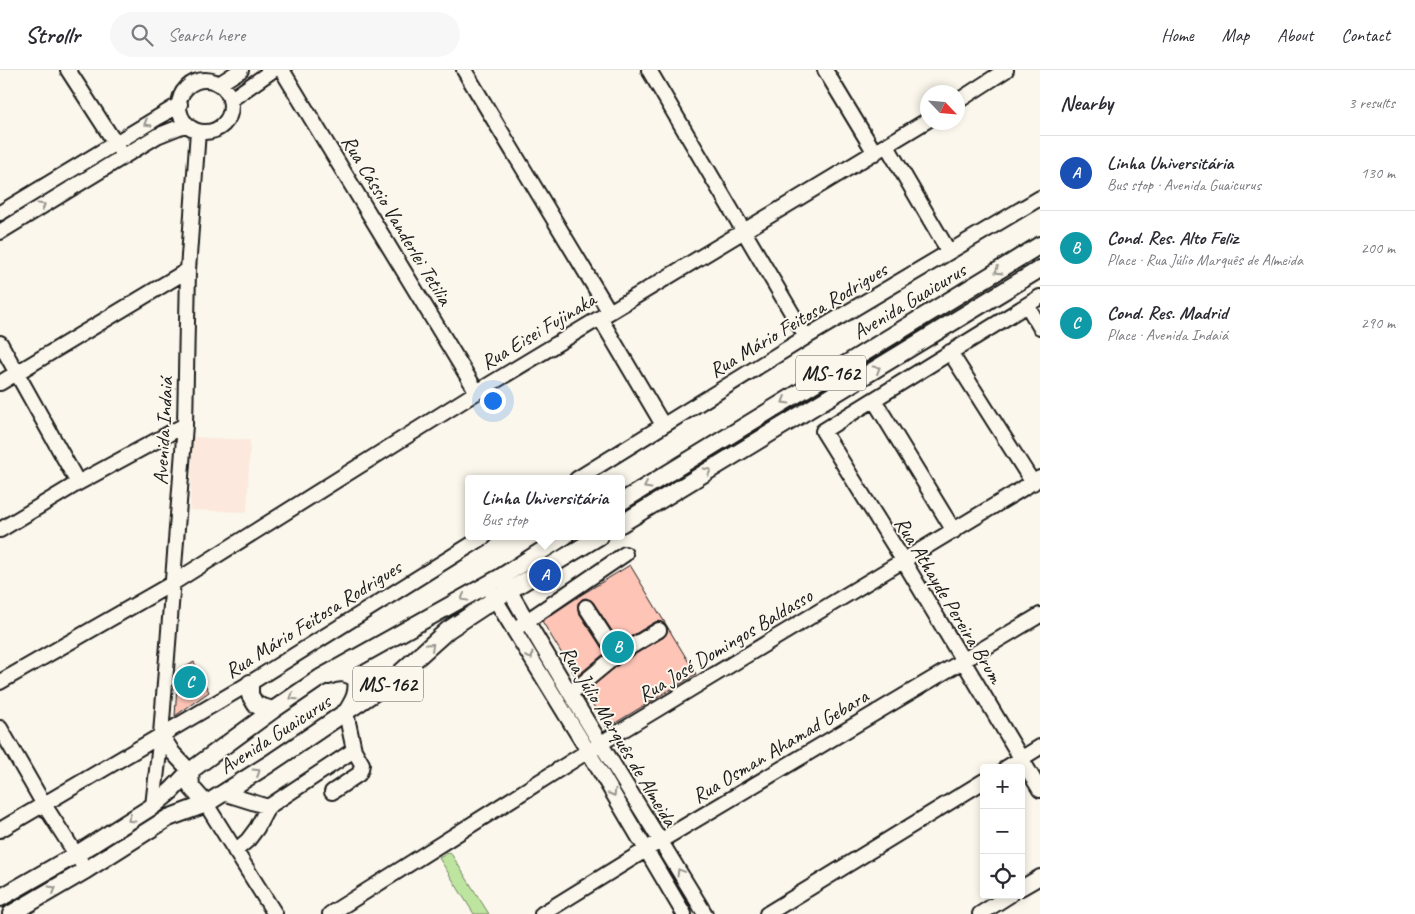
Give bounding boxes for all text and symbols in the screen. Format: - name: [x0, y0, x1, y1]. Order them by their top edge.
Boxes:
- search box: [110, 12, 460, 57]
- text: Strollr: [25, 20, 80, 50]
- icon: search: [128, 21, 156, 49]
- text: Search here: [168, 23, 245, 47]
- text: Home: [1161, 24, 1194, 46]
- text: Map: [1222, 24, 1249, 46]
- text: About: [1277, 24, 1313, 46]
- text: Contact: [1341, 24, 1390, 46]
- north arrow: [920, 85, 965, 130]
- text: Nearby: [1060, 90, 1113, 116]
- text: 3 results: [1348, 93, 1395, 113]
- one-way arrow: [144, 117, 153, 127]
- street label: Rua Cássio Vanderlei Tetilia: [336, 130, 459, 311]
- text: Linha Universitária: [1107, 151, 1233, 175]
- text: A: [1072, 163, 1080, 183]
- text: 130 m: [1361, 163, 1395, 183]
- text: Bus stop · Avenida Guaicurus: [1107, 175, 1261, 195]
- one-way arrow: [36, 203, 45, 213]
- text: Cond. Res. Alto Feliz: [1107, 226, 1238, 250]
- text: B: [1072, 238, 1080, 258]
- text: 200 m: [1361, 238, 1395, 258]
- text: Place · Rua Júlio Marquês de Almeida: [1107, 250, 1303, 270]
- street label: Rua Mário Feitosa Rodrigues: [704, 256, 893, 383]
- street label: Avenida Guaicurus: [848, 256, 972, 345]
- one-way arrow: [995, 264, 1004, 274]
- street label: Rua Eisei Fujinaka: [476, 285, 602, 375]
- text: Cond. Res. Madrid: [1107, 301, 1227, 325]
- text: C: [1072, 313, 1080, 333]
- text: 290 m: [1361, 313, 1395, 333]
- text: Place · Avenida Indaiá: [1107, 325, 1228, 345]
- road number: MS-162: [796, 356, 866, 390]
- one-way arrow: [871, 365, 880, 375]
- street label: Avenida Indaiá: [147, 375, 179, 485]
- your location: [480, 388, 506, 414]
- one-way arrow: [782, 395, 791, 405]
- one-way arrow: [702, 468, 711, 478]
- popup: [465, 475, 625, 540]
- one-way arrow: [643, 480, 652, 490]
- text: Linha Universitária: [482, 486, 608, 510]
- text: Bus stop: [482, 510, 528, 530]
- street label: Rua Athayde Pereira Brum: [889, 512, 1010, 689]
- street label: Rua Mário Feitosa Rodrigues: [220, 553, 408, 684]
- pin: A: [529, 556, 561, 594]
- street label: Rua José Domingos Baldasso: [633, 582, 818, 707]
- one-way arrow: [460, 592, 469, 602]
- pin: B: [602, 628, 634, 666]
- street label: Rua Júlio Marquês de Almeida: [555, 641, 684, 833]
- one-way arrow: [425, 643, 434, 652]
- one-way arrow: [523, 650, 533, 659]
- pin: C: [174, 663, 206, 701]
- road number: MS-162: [353, 666, 423, 702]
- street label: Rua Osman Ahamad Gebara: [687, 682, 874, 809]
- street label: Avenida Guaicurus: [214, 687, 337, 780]
- one-way arrow: [289, 691, 298, 700]
- map controls: [980, 764, 1025, 899]
- button: +: [980, 764, 1025, 809]
- one-way arrow: [252, 768, 261, 778]
- one-way arrow: [606, 788, 616, 797]
- button: −: [980, 809, 1025, 854]
- one-way arrow: [127, 813, 136, 823]
- button: locate: [980, 854, 1025, 899]
- one-way arrow: [676, 869, 686, 878]
- one-way arrow: [47, 886, 56, 896]

